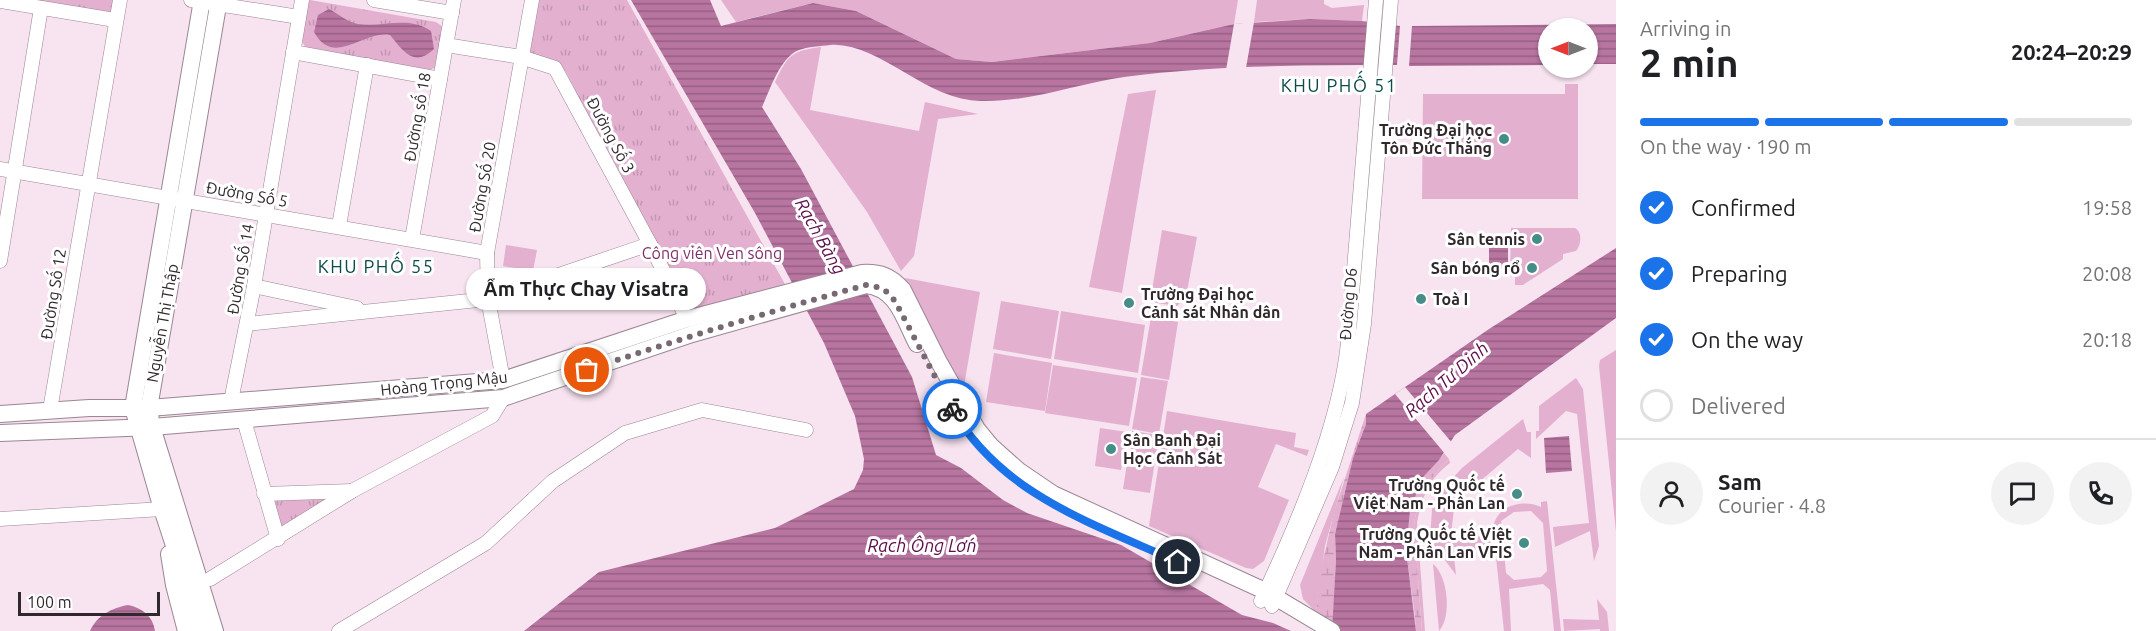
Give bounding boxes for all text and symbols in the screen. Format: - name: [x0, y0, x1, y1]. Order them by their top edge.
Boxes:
- text: Arriving in: [1640, 17, 1731, 40]
- north arrow: [1538, 18, 1598, 78]
- map controls: [1538, 18, 1598, 78]
- text: 20:24–20:29: [2011, 39, 2132, 64]
- text: 2 min: [1640, 41, 1739, 84]
- street label: Đường số 18: [397, 70, 434, 163]
- district label: KHU PHỐ 51: [1281, 70, 1397, 95]
- street label: Đường Số 3: [584, 93, 641, 176]
- place label: Trường Đại học Tôn Đức Thắng: [1379, 121, 1492, 157]
- marker: Trường Đại học Tôn Đức Thắng: [1497, 132, 1511, 146]
- text: On the way · 190 m: [1640, 135, 1812, 158]
- street label: Đường Số 20: [462, 140, 499, 234]
- street label: Đường Số 5: [205, 175, 290, 210]
- icon: check: [1640, 191, 1673, 224]
- water label: Rạch Bàng: [792, 195, 850, 278]
- text: Confirmed: [1691, 195, 1796, 220]
- text: 19:58: [2082, 196, 2132, 219]
- street label: Đường Số 14: [220, 222, 257, 316]
- place label: Sân tennis: [1447, 230, 1525, 248]
- marker: Sân tennis: [1530, 232, 1544, 246]
- park label: Công viên Ven sông: [642, 244, 782, 262]
- street label: Đường Số 12: [34, 247, 69, 341]
- district label: KHU PHỐ 55: [318, 251, 434, 276]
- icon: check: [1640, 257, 1673, 290]
- place label: Sân bóng rổ: [1431, 259, 1520, 277]
- marker: Sân bóng rổ: [1525, 261, 1539, 275]
- text: Preparing: [1691, 261, 1788, 286]
- street label: Nguyễn Thị Thập: [140, 262, 181, 384]
- text: 20:08: [2082, 262, 2132, 285]
- street label: Đường D6: [1336, 267, 1360, 341]
- callout: Ẩm Thực Chay Visatra: [467, 268, 707, 310]
- text: Ẩm Thực Chay Visatra: [483, 277, 689, 300]
- place label: Trường Đại học Cảnh sát Nhân dân: [1141, 285, 1280, 321]
- place label: Toà I: [1433, 290, 1468, 308]
- marker: Toà I: [1414, 292, 1428, 306]
- marker: Trường Đại học Cảnh sát Nhân dân: [1122, 296, 1136, 310]
- icon: check: [1640, 323, 1673, 356]
- text: On the way: [1691, 327, 1803, 352]
- text: 20:18: [2082, 328, 2132, 351]
- water label: Rạch Tư Dinh: [1400, 337, 1492, 421]
- pin: [561, 344, 612, 395]
- icon: bag: [570, 353, 603, 386]
- street label: Hoàng Trọng Mậu: [380, 367, 508, 399]
- courier: [922, 379, 982, 439]
- icon: bike: [936, 393, 969, 426]
- text: Delivered: [1691, 393, 1786, 418]
- place label: Sân Banh Đại Học Cảnh Sát: [1123, 431, 1222, 467]
- marker: Sân Banh Đại Học Cảnh Sát: [1104, 442, 1118, 456]
- button: person: [1640, 462, 1703, 525]
- button: chat: [1991, 462, 2054, 525]
- button: phone: [2069, 462, 2132, 525]
- text: Sam: [1718, 469, 1762, 494]
- place label: Trường Quốc tế Việt Nam - Phần Lan: [1353, 473, 1505, 512]
- marker: Trường Quốc tế Việt Nam - Phần Lan: [1510, 487, 1524, 501]
- text: Courier · 4.8: [1718, 494, 1826, 517]
- place label: Trường Quốc tế Việt Nam - Phần Lan VFIS: [1359, 522, 1512, 561]
- water label: Rạch Ông Lớn: [867, 534, 977, 555]
- pin: [1152, 536, 1203, 587]
- marker: Trường Quốc tế Việt Nam - Phần Lan VFIS: [1517, 536, 1531, 550]
- icon: home: [1161, 545, 1194, 578]
- scale bar: [18, 589, 160, 616]
- text: 100 m: [27, 593, 72, 611]

